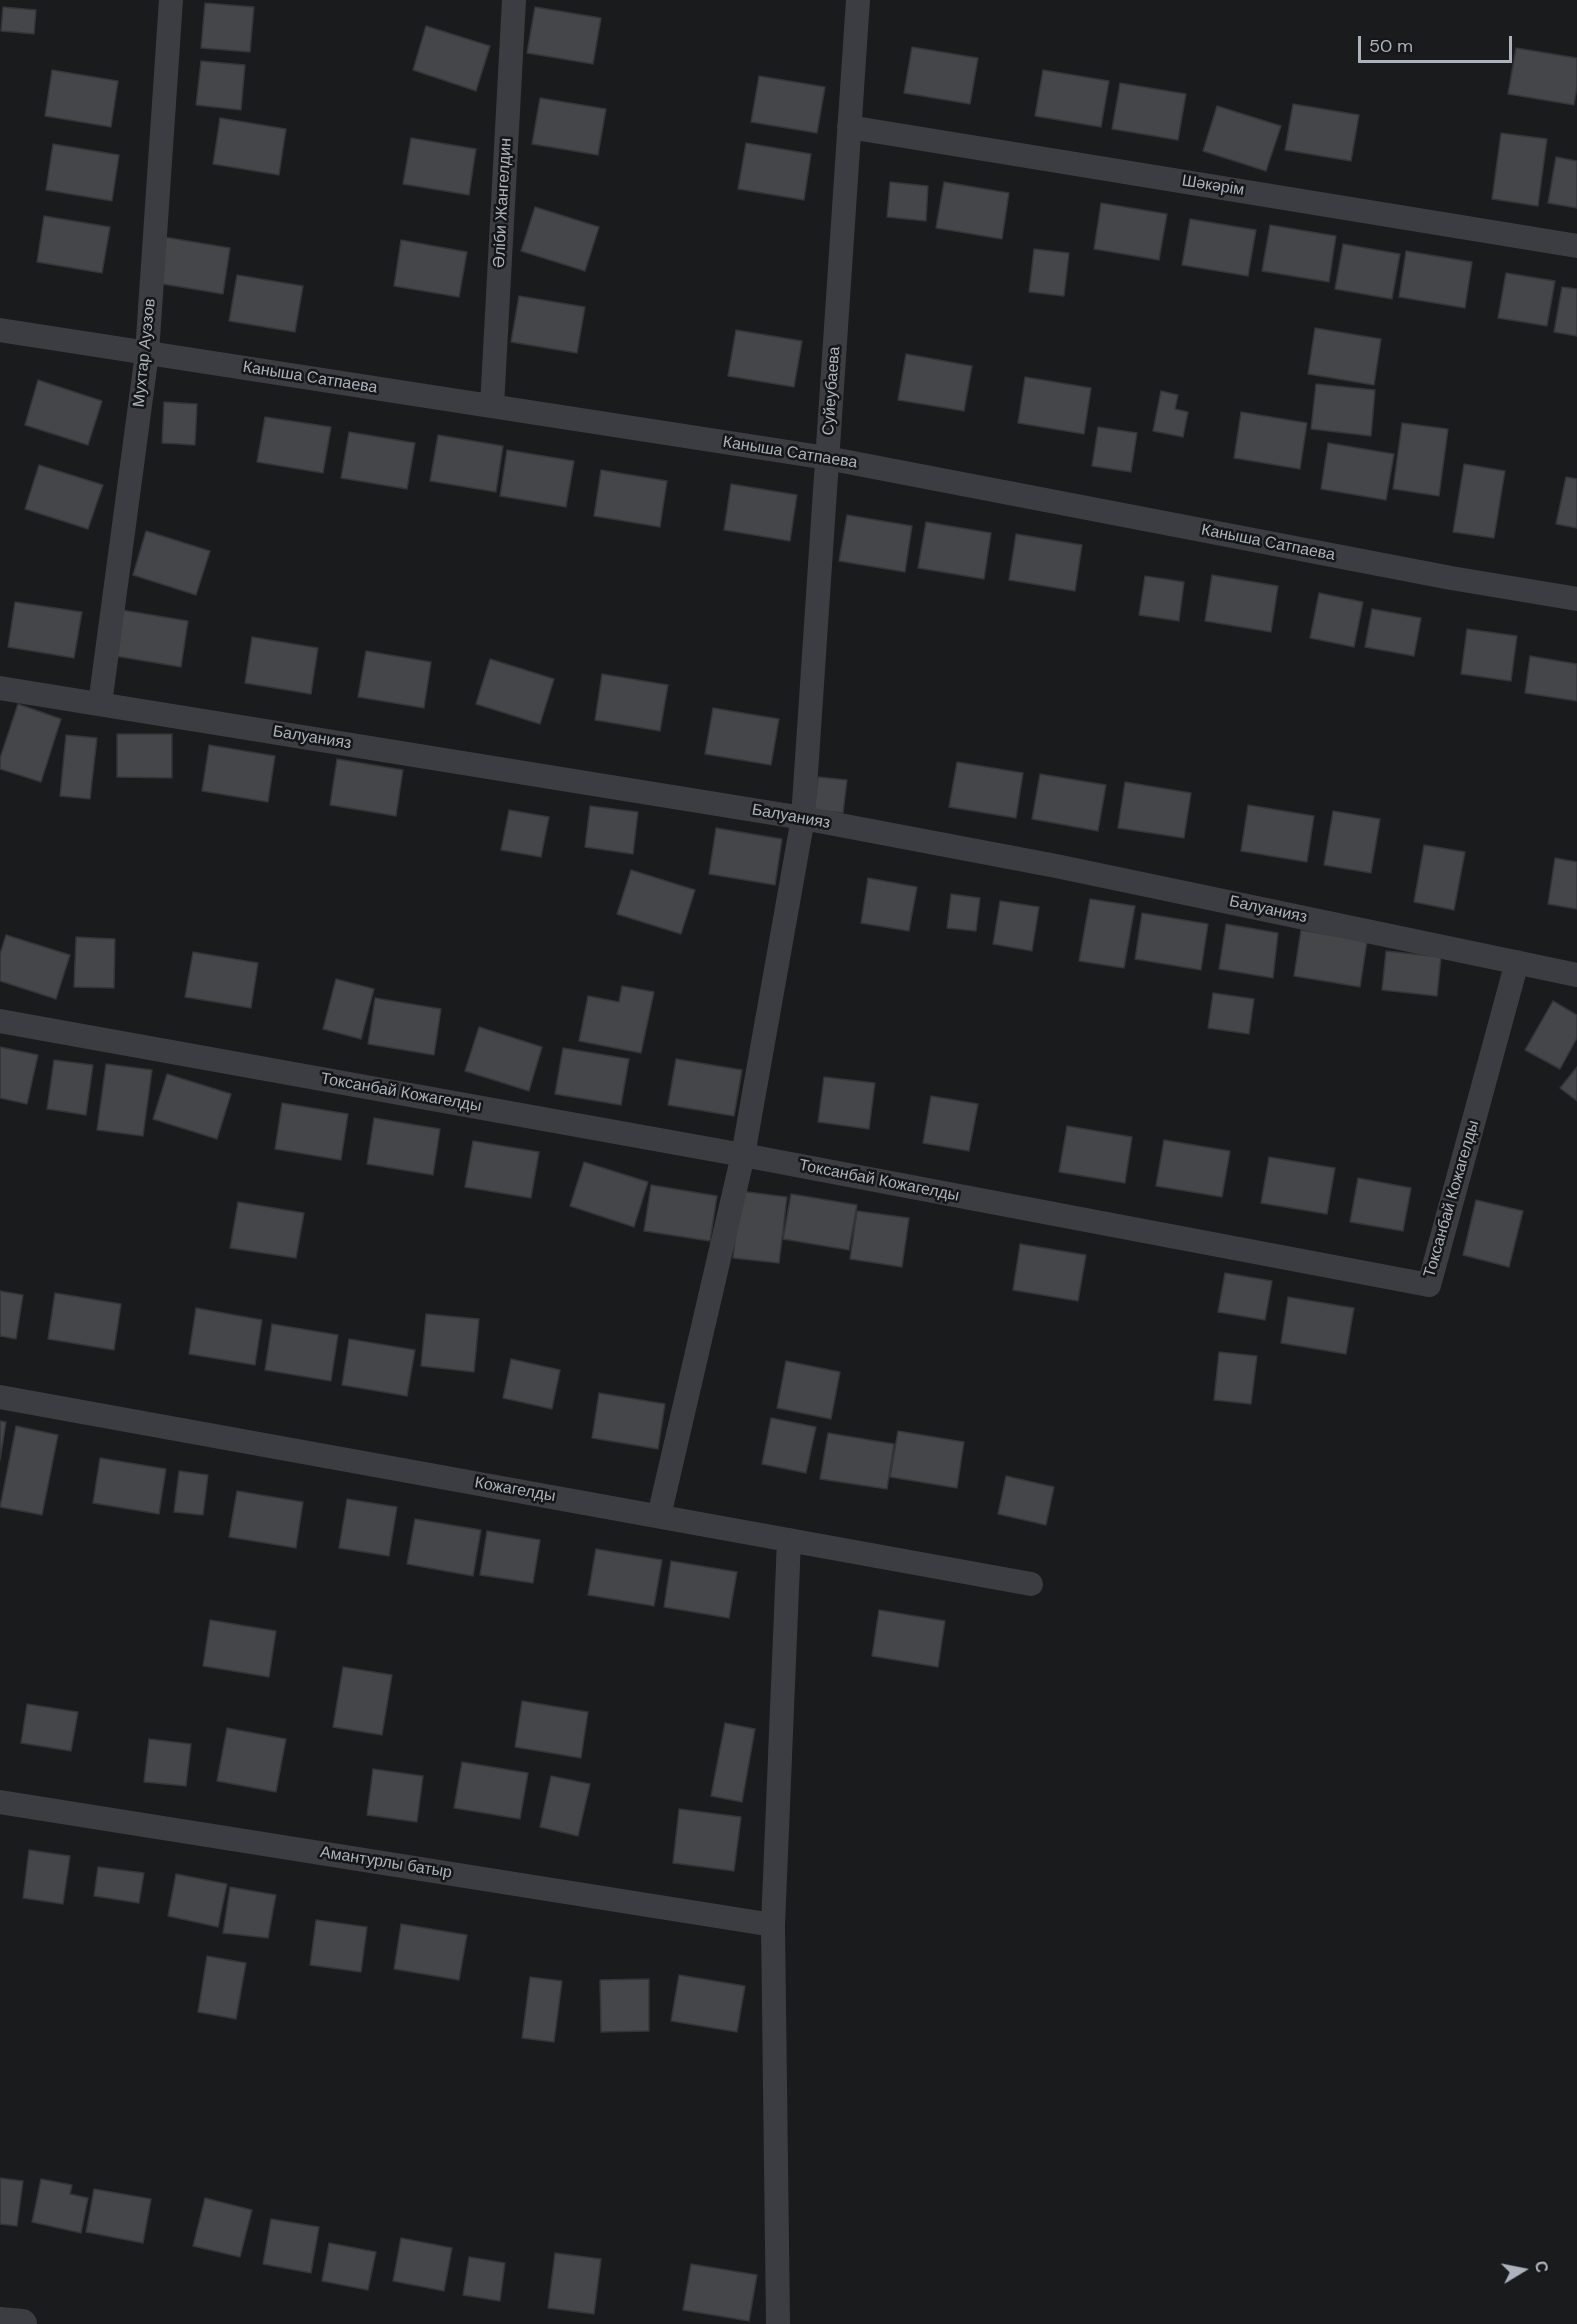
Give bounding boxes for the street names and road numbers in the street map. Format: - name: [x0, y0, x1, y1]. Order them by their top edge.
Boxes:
- street label: Әліби Жангелдин: [490, 137, 516, 269]
- street label: Шәкәрім: [1180, 172, 1246, 200]
- street label: Мухтар Ауэзов: [130, 298, 160, 408]
- street label: Суйеубаева: [819, 346, 845, 436]
- street label: Каныша Сатпаева: [241, 358, 379, 398]
- street label: Каныша Сатпаева: [721, 433, 859, 473]
- street label: Каныша Сатпаева: [1199, 521, 1337, 565]
- street label: Балуанияз: [271, 722, 353, 754]
- street label: Балуанияз: [750, 801, 832, 833]
- street label: Балуанияз: [1227, 892, 1309, 928]
- street label: Токсанбай Кожагелды: [319, 1069, 483, 1117]
- street label: Токсанбай Кожагелды: [1420, 1118, 1484, 1280]
- street label: Токсанбай Кожагелды: [797, 1156, 961, 1206]
- street label: Кожагелды: [473, 1473, 557, 1507]
- street label: Амантурлы батыр: [319, 1843, 453, 1883]

